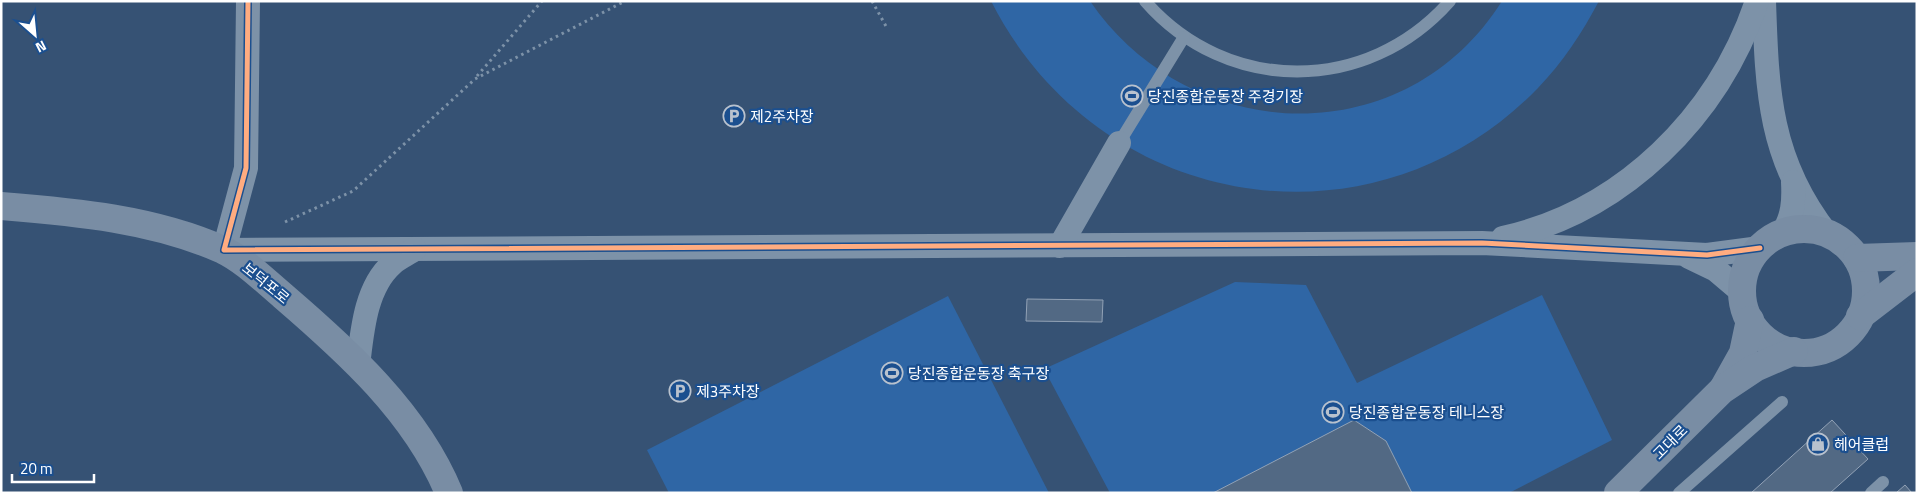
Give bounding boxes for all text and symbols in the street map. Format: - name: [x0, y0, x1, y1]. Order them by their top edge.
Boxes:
- north arrow: [10, 10, 60, 60]
- text: N: [32, 35, 50, 59]
- sports icon: 당진종합운동장 주경기장: [1120, 84, 1144, 108]
- place label: 당진종합운동장 주경기장: [1148, 85, 1303, 108]
- parking icon: 제2주차장: [722, 104, 746, 128]
- place label: 제2주차장: [750, 105, 814, 128]
- street label: 보덕포로: [237, 257, 295, 309]
- sports icon: 당진종합운동장 축구장: [880, 361, 904, 385]
- place label: 당진종합운동장 축구장: [908, 362, 1050, 385]
- parking icon: 제3주차장: [668, 379, 692, 403]
- place label: 제3주차장: [696, 380, 760, 403]
- sports icon: 당진종합운동장 테니스장: [1321, 400, 1345, 424]
- place label: 당진종합운동장 테니스장: [1349, 401, 1504, 424]
- street label: 고대로: [1647, 419, 1693, 465]
- shop icon: 헤어클럽: [1806, 432, 1830, 456]
- place label: 헤어클럽: [1834, 433, 1889, 456]
- scale bar: [12, 452, 95, 484]
- text: 20 m: [20, 457, 53, 480]

